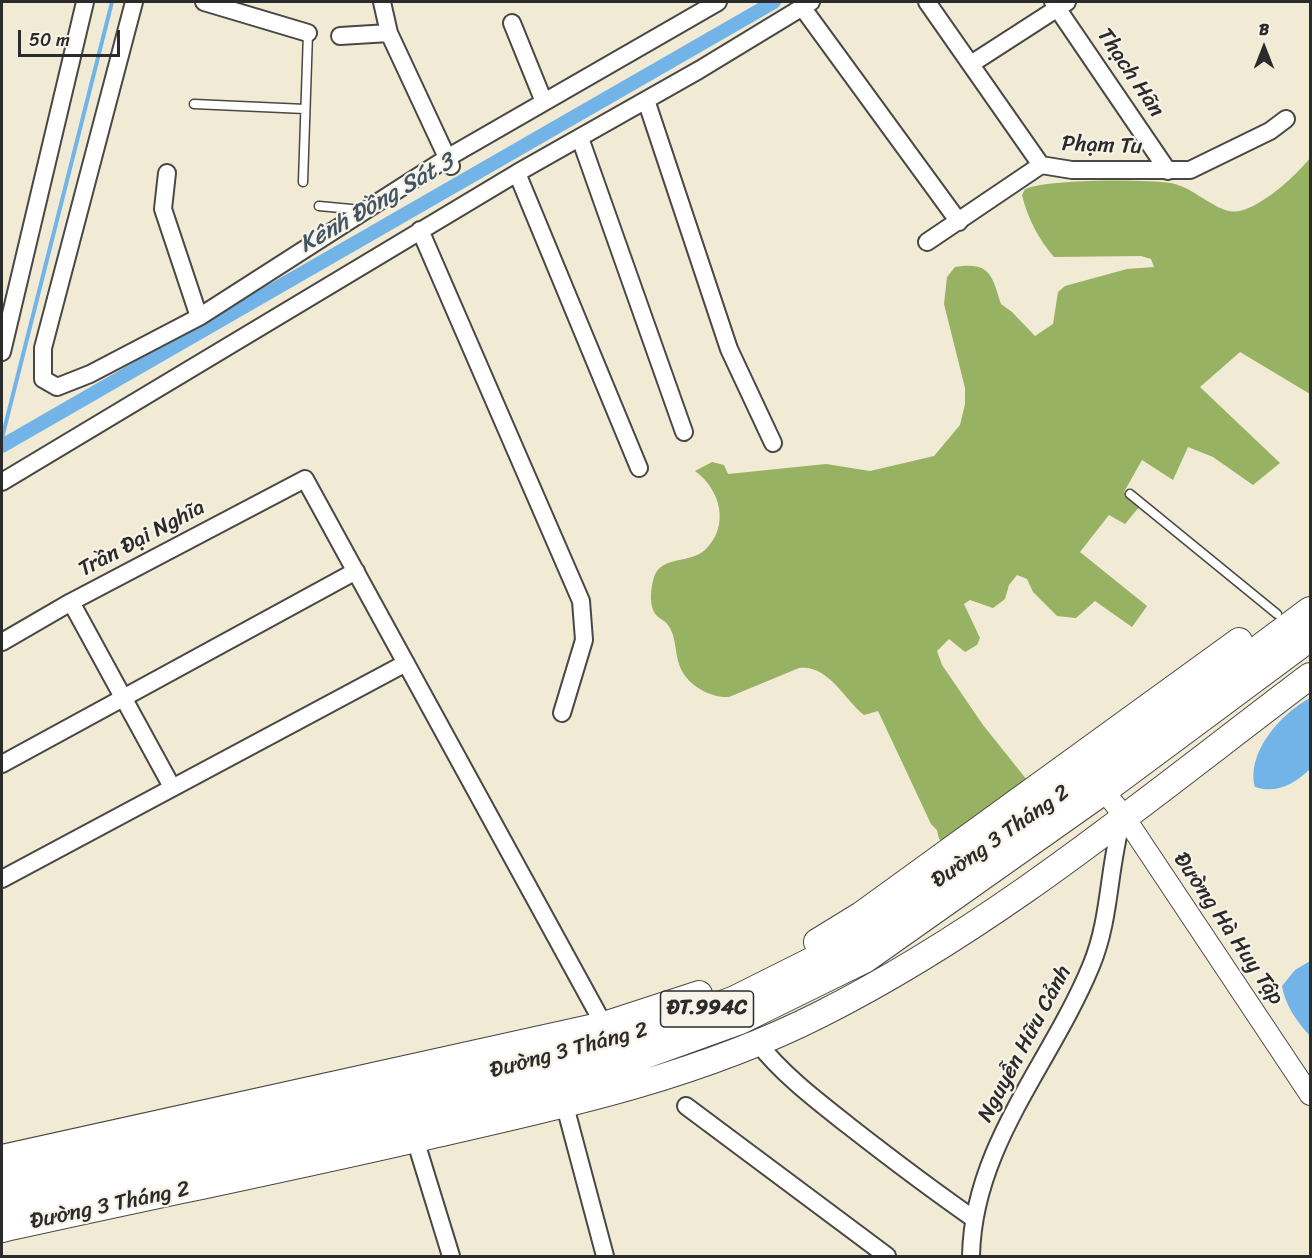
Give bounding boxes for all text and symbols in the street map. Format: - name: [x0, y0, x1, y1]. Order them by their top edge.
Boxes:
- text: B: [1259, 15, 1269, 44]
- scale bar: [21, 18, 123, 56]
- north arrow: [1234, 18, 1294, 78]
- text: 50 m: [29, 24, 70, 56]
- street label: Thạch Hãn: [1091, 24, 1169, 122]
- street label: Phạm Tu: [1061, 131, 1143, 161]
- water label: Kênh Đồng Sát 3: [295, 148, 459, 260]
- street label: Trần Đại Nghĩa: [74, 495, 210, 583]
- street label: Đường 3 Tháng 2: [927, 780, 1075, 894]
- street label: Đường Hà Huy Tập: [1167, 848, 1289, 1010]
- street label: Nguyễn Hữu Cảnh: [973, 961, 1077, 1127]
- road number: ĐT.994C: [660, 991, 754, 1027]
- street label: Đường 3 Tháng 2: [487, 1017, 651, 1085]
- street label: Đường 3 Tháng 2: [28, 1176, 192, 1236]

